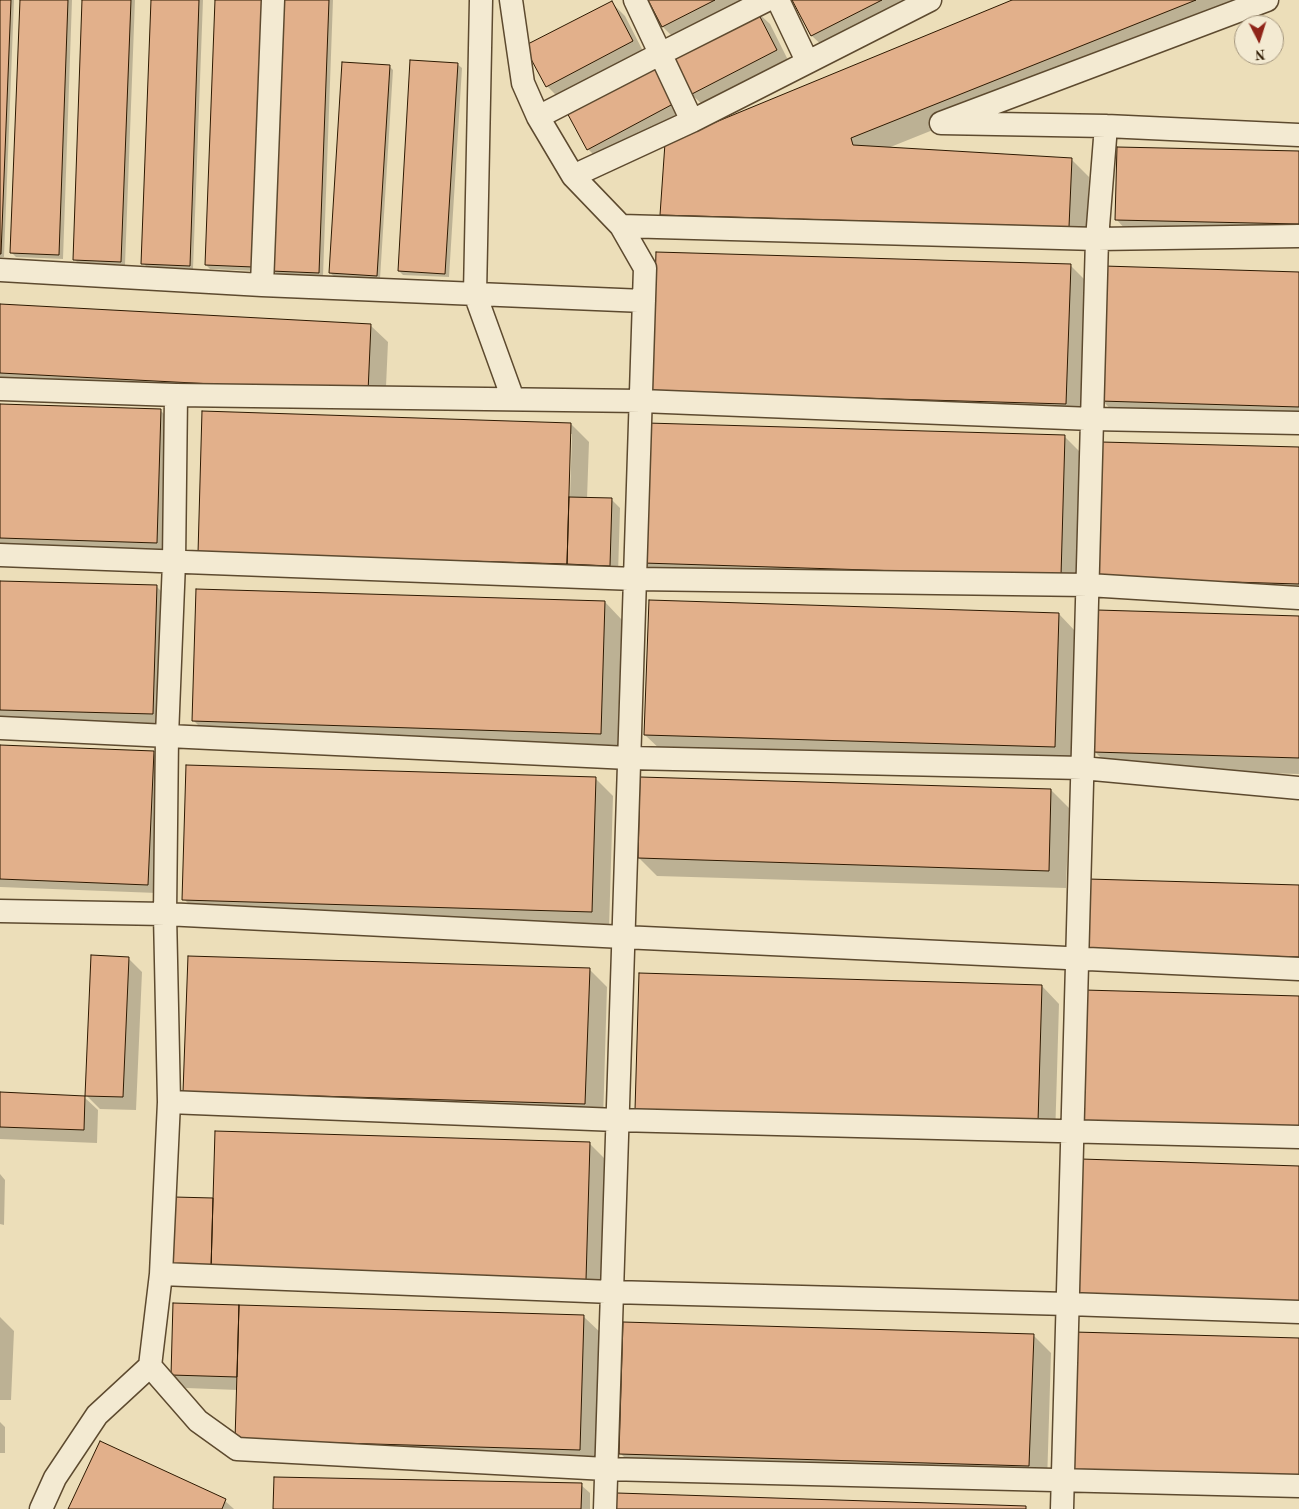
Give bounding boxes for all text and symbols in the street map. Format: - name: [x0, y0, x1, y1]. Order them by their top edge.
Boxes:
- north arrow: [1234, 15, 1284, 65]
- text: N: [1254, 47, 1266, 61]

